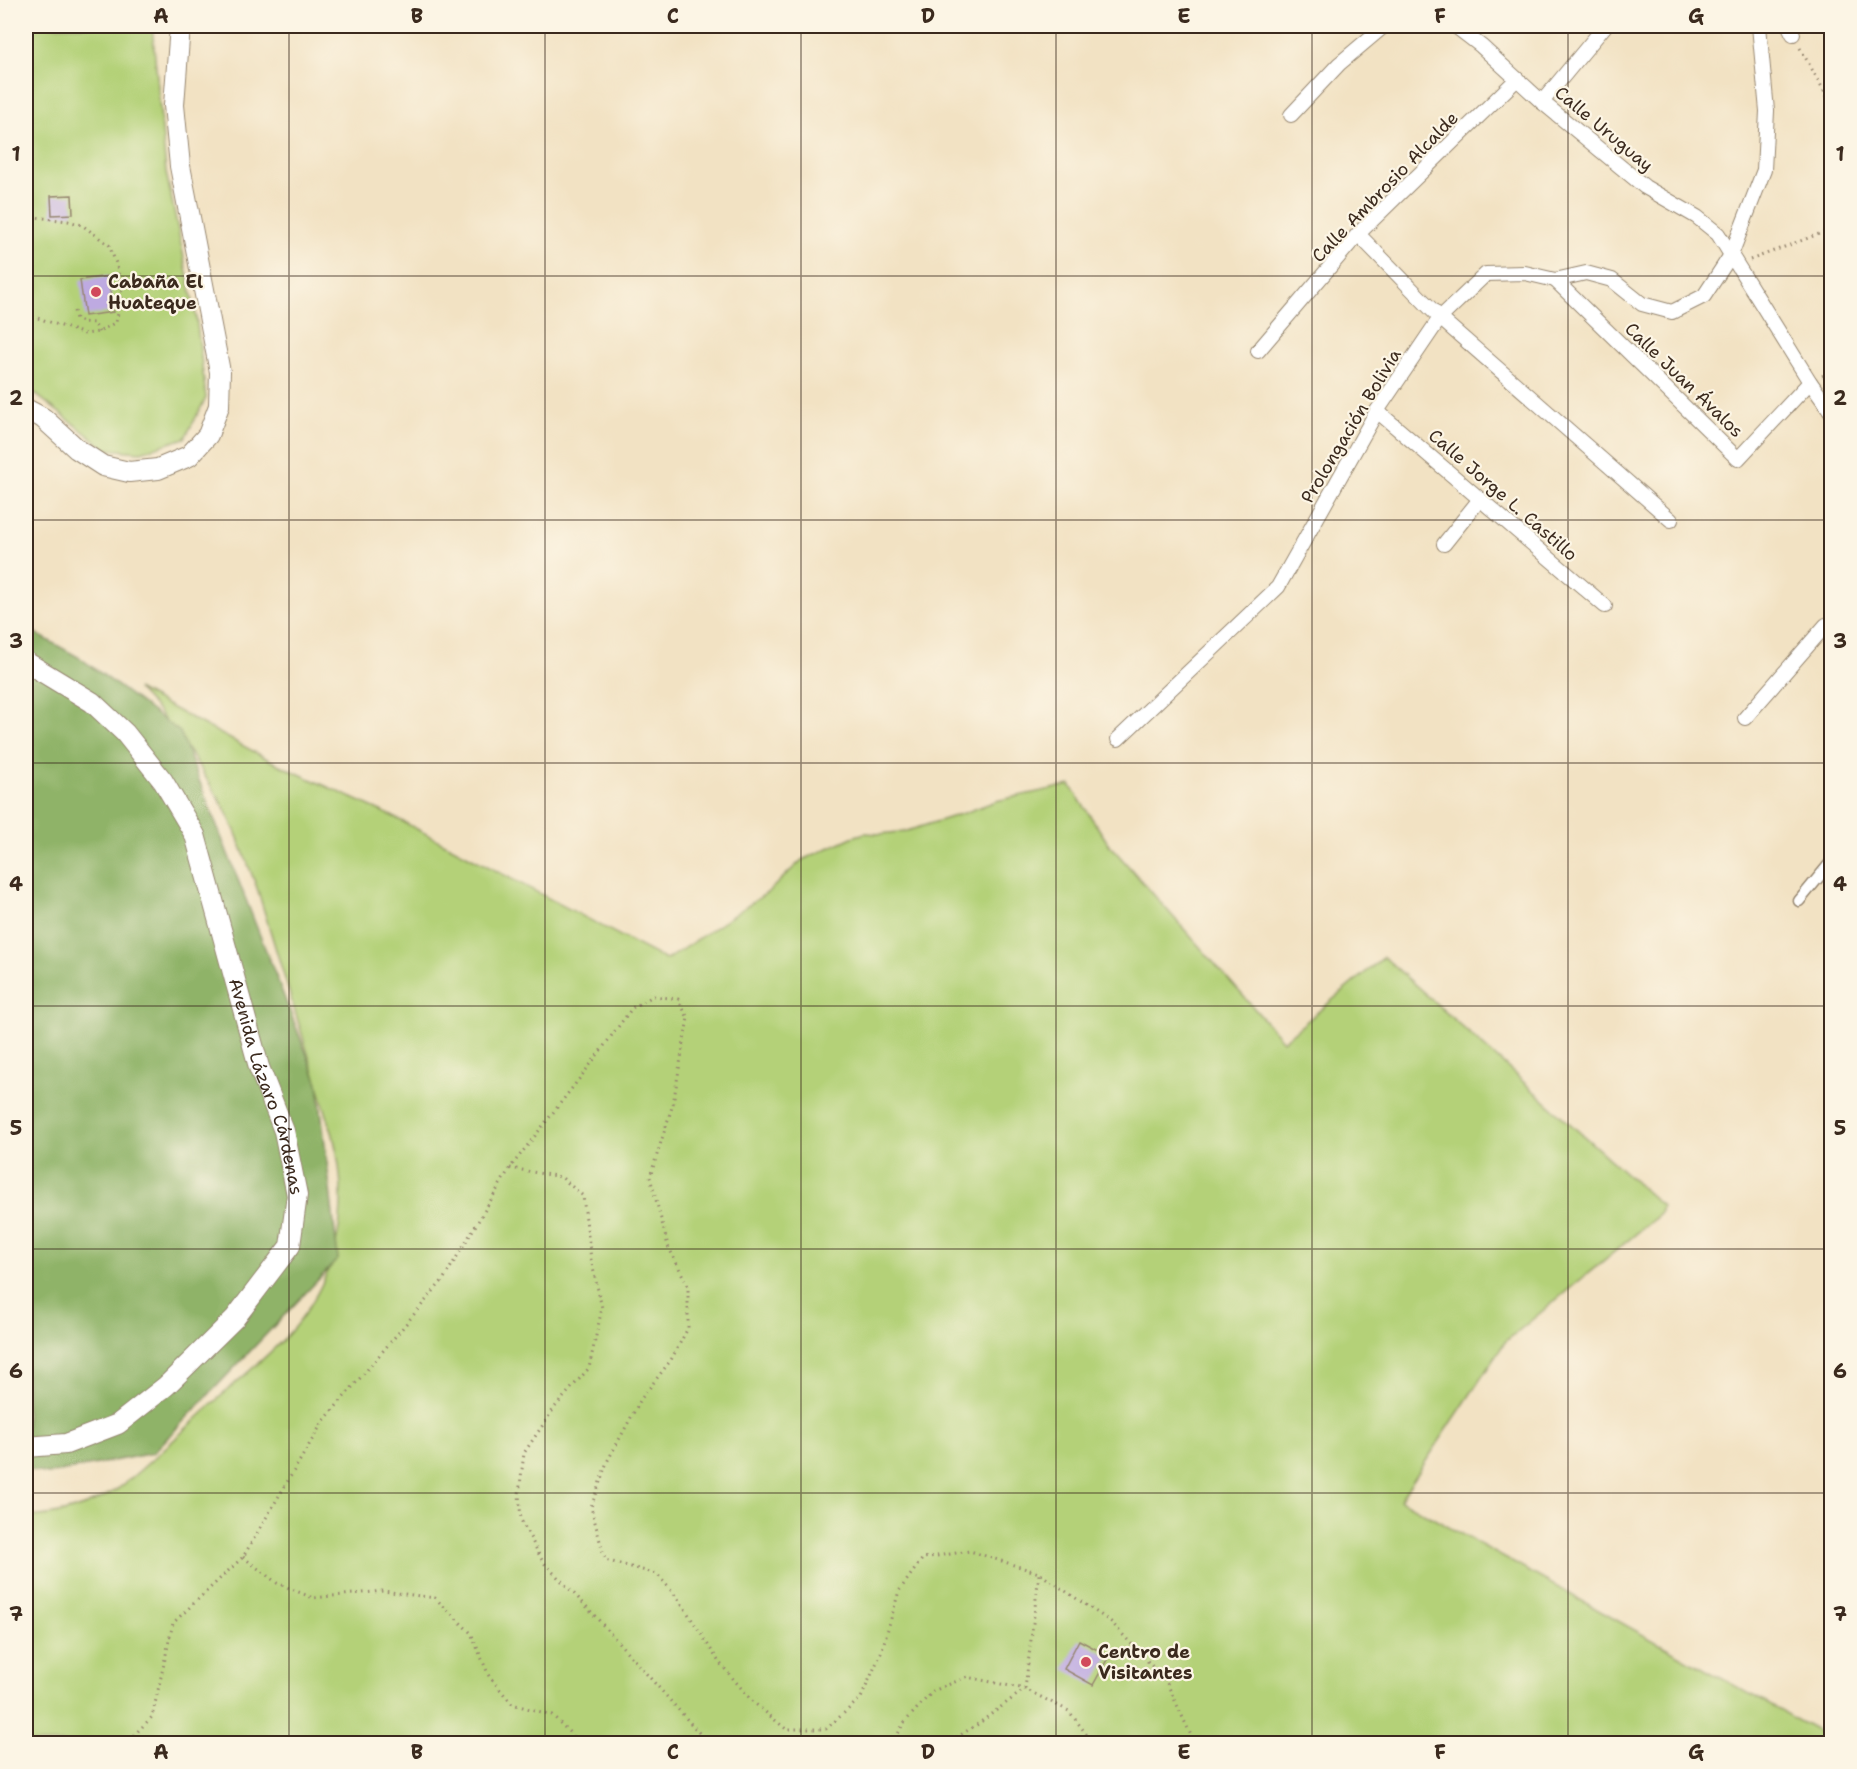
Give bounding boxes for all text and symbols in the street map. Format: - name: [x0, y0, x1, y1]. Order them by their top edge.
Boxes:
- text: A: [153, 3, 169, 29]
- text: B: [411, 3, 423, 29]
- text: C: [667, 3, 679, 29]
- text: D: [921, 3, 935, 29]
- text: E: [1177, 3, 1191, 29]
- text: F: [1434, 3, 1446, 29]
- text: G: [1688, 3, 1704, 29]
- street label: Calle Uruguay: [1550, 81, 1658, 177]
- street label: Calle Ambrosio Alcalde: [1306, 106, 1464, 268]
- text: 1: [11, 141, 21, 167]
- text: 1: [1835, 141, 1845, 167]
- place label: Cabaña El Huateque: [108, 270, 203, 315]
- marker: Cabaña El Huateque: [89, 285, 103, 299]
- street label: Calle Juan Ávalos: [1620, 317, 1748, 443]
- street label: Prolongación Bolivia: [1295, 344, 1407, 508]
- text: 2: [9, 385, 23, 411]
- text: 2: [1833, 385, 1847, 411]
- street label: Calle Jorge L. Castillo: [1423, 424, 1583, 566]
- text: 3: [9, 628, 23, 654]
- text: 3: [1833, 628, 1847, 654]
- text: 4: [9, 871, 23, 897]
- text: 4: [1833, 871, 1847, 897]
- street label: Avenida Lázaro Cárdenas: [223, 975, 309, 1197]
- text: 5: [10, 1115, 22, 1141]
- text: 5: [1834, 1115, 1846, 1141]
- text: 6: [9, 1358, 23, 1384]
- text: 6: [1833, 1358, 1847, 1384]
- text: 7: [9, 1601, 23, 1627]
- text: 7: [1833, 1601, 1847, 1627]
- place label: Centro de Visitantes: [1098, 1640, 1193, 1685]
- marker: Centro de Visitantes: [1079, 1655, 1093, 1669]
- text: A: [153, 1739, 169, 1765]
- text: B: [411, 1739, 423, 1765]
- text: C: [667, 1739, 679, 1765]
- text: D: [921, 1739, 935, 1765]
- text: E: [1177, 1739, 1191, 1765]
- text: F: [1434, 1739, 1446, 1765]
- text: G: [1688, 1739, 1704, 1765]

